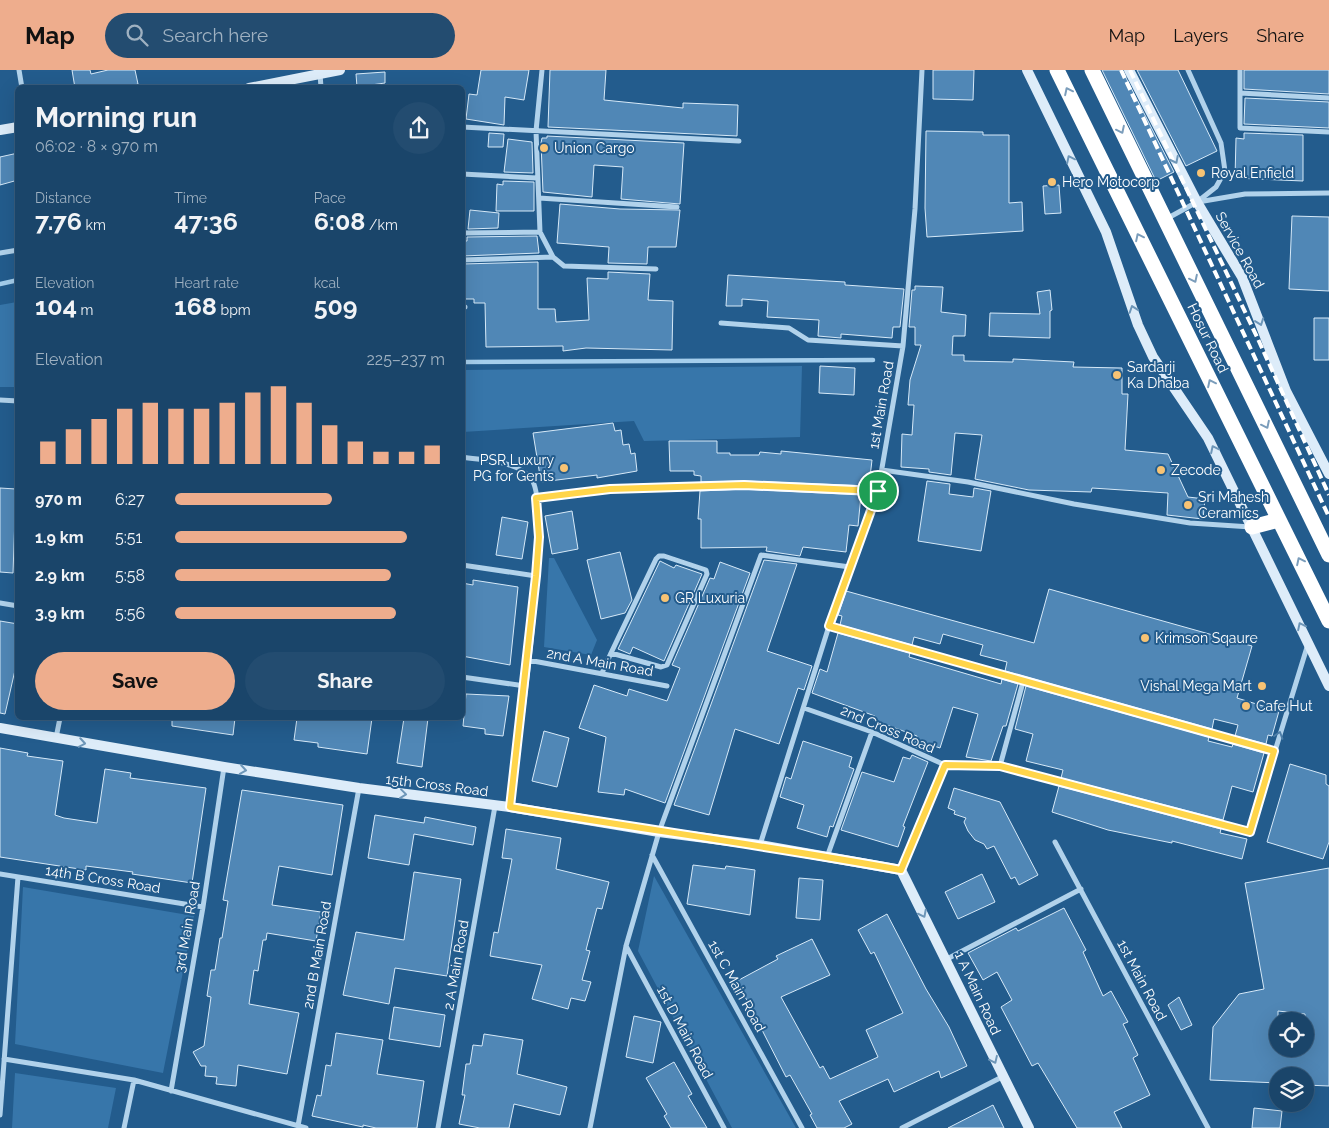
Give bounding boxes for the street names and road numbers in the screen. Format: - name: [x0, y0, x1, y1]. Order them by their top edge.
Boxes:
- street label: Service Road: [1212, 209, 1268, 291]
- street label: Hosur Road: [1184, 301, 1232, 375]
- street label: 1st Main Road: [865, 360, 897, 450]
- street label: 2nd A Main Road: [545, 645, 655, 679]
- street label: 2nd Cross Road: [838, 702, 938, 756]
- street label: 15th Cross Road: [385, 771, 489, 799]
- street label: 14th B Cross Road: [44, 862, 162, 896]
- street label: 3rd Main Road: [171, 880, 203, 974]
- street label: 2nd B Main Road: [300, 900, 334, 1010]
- street label: 2 A Main Road: [440, 919, 472, 1011]
- street label: 1st C Main Road: [705, 937, 769, 1035]
- street label: 1st Main Road: [1114, 937, 1170, 1023]
- street label: 1 A Main Road: [952, 949, 1004, 1037]
- street label: 1st D Main Road: [654, 983, 716, 1081]

